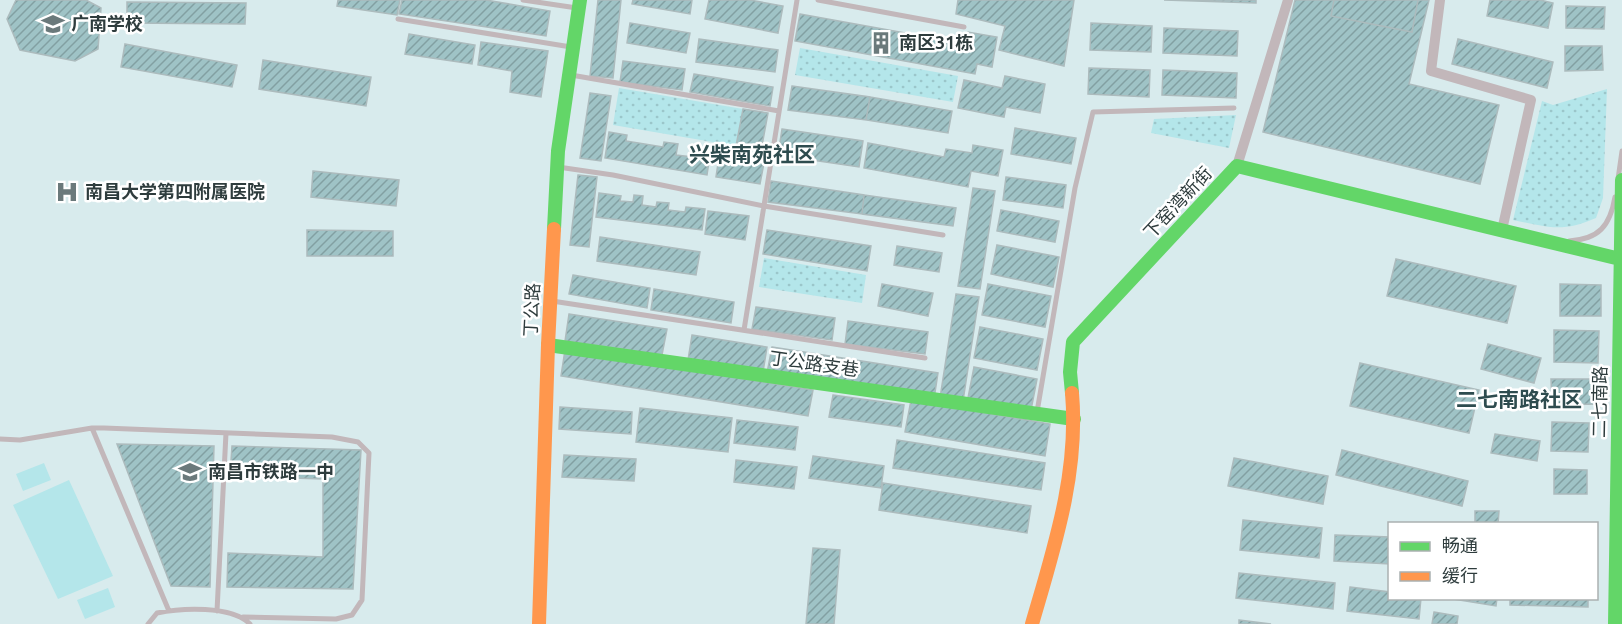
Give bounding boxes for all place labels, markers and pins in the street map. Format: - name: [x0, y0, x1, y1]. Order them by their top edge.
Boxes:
- school or university icon: 广南学校: [40, 11, 66, 37]
- place label: 广南学校: [71, 13, 143, 33]
- building icon: 南区31栋: [868, 30, 894, 56]
- place label: 南区31栋: [899, 32, 973, 52]
- hospital icon: 南昌大学第四附属医院: [54, 179, 80, 205]
- place label: 南昌大学第四附属医院: [85, 181, 265, 201]
- school or university icon: 南昌市铁路一中: [177, 459, 203, 485]
- place label: 南昌市铁路一中: [208, 461, 334, 481]

